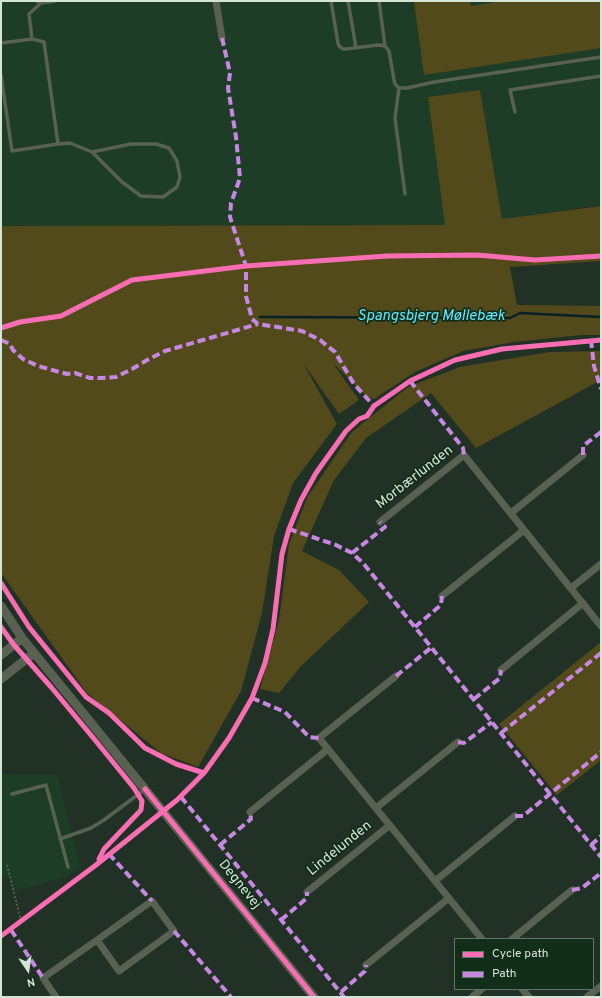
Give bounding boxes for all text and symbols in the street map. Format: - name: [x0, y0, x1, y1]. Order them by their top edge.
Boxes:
- water label: Spangsbjerg Møllebæk: [357, 308, 505, 326]
- street label: Morbærlunden: [373, 443, 457, 513]
- street label: Lindelunden: [304, 818, 376, 880]
- street label: Degnevej: [214, 857, 264, 913]
- legend: [454, 938, 594, 990]
- text: Cycle path: [492, 946, 549, 962]
- north arrow: [8, 950, 48, 990]
- text: Path: [492, 966, 517, 982]
- text: N: [25, 974, 36, 989]

